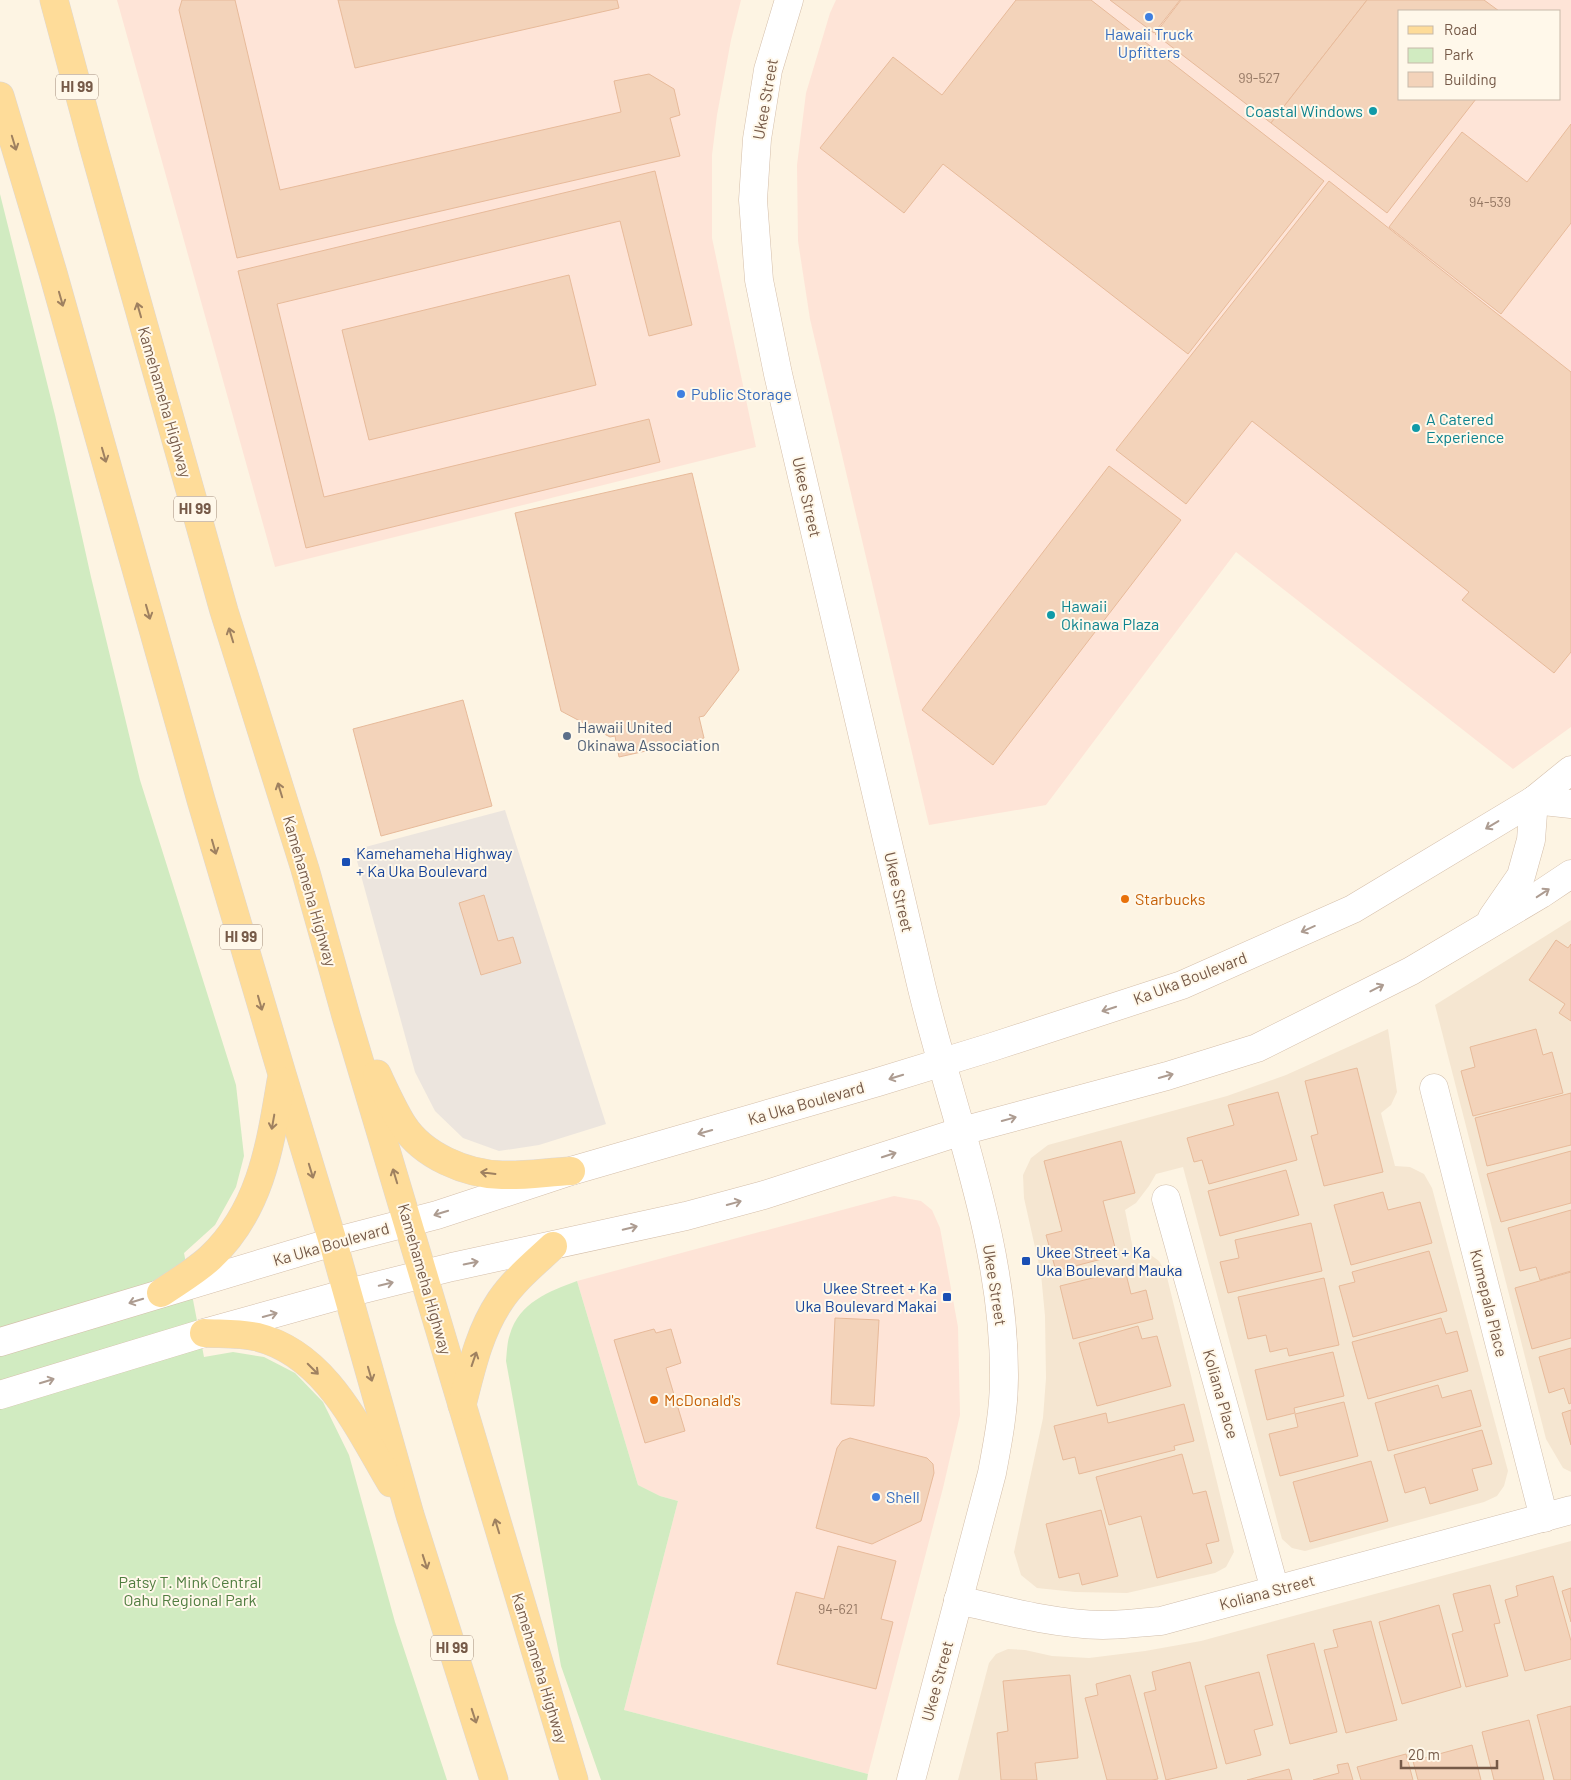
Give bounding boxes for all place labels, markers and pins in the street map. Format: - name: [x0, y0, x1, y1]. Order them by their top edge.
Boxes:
- marker: Hawaii Truck Upfitters: [1143, 11, 1155, 23]
- place label: Hawaii Truck Upfitters: [1105, 24, 1193, 61]
- place label: Coastal Windows: [1245, 101, 1363, 120]
- marker: Coastal Windows: [1367, 105, 1379, 117]
- place label: Public Storage: [691, 384, 792, 403]
- marker: Public Storage: [675, 388, 687, 400]
- place label: A Catered Experience: [1426, 409, 1504, 446]
- marker: A Catered Experience: [1410, 422, 1422, 434]
- place label: Hawaii Okinawa Plaza: [1061, 596, 1159, 633]
- marker: Hawaii Okinawa Plaza: [1045, 609, 1057, 621]
- place label: Hawaii United Okinawa Association: [577, 717, 720, 754]
- marker: Hawaii United Okinawa Association: [561, 730, 573, 742]
- place label: Kamehameha Highway + Ka Uka Boulevard: [356, 843, 513, 880]
- marker: Kamehameha Highway + Ka Uka Boulevard: [340, 856, 352, 868]
- place label: Starbucks: [1135, 889, 1205, 908]
- marker: Starbucks: [1119, 893, 1131, 905]
- place label: Ukee Street + Ka Uka Boulevard Mauka: [1036, 1242, 1182, 1279]
- marker: Ukee Street + Ka Uka Boulevard Mauka: [1020, 1255, 1032, 1267]
- place label: Ukee Street + Ka Uka Boulevard Makai: [795, 1278, 937, 1315]
- marker: Ukee Street + Ka Uka Boulevard Makai: [941, 1291, 953, 1303]
- place label: McDonald's: [664, 1390, 741, 1409]
- marker: McDonald's: [648, 1394, 660, 1406]
- place label: Shell: [886, 1487, 920, 1506]
- marker: Shell: [870, 1491, 882, 1503]

